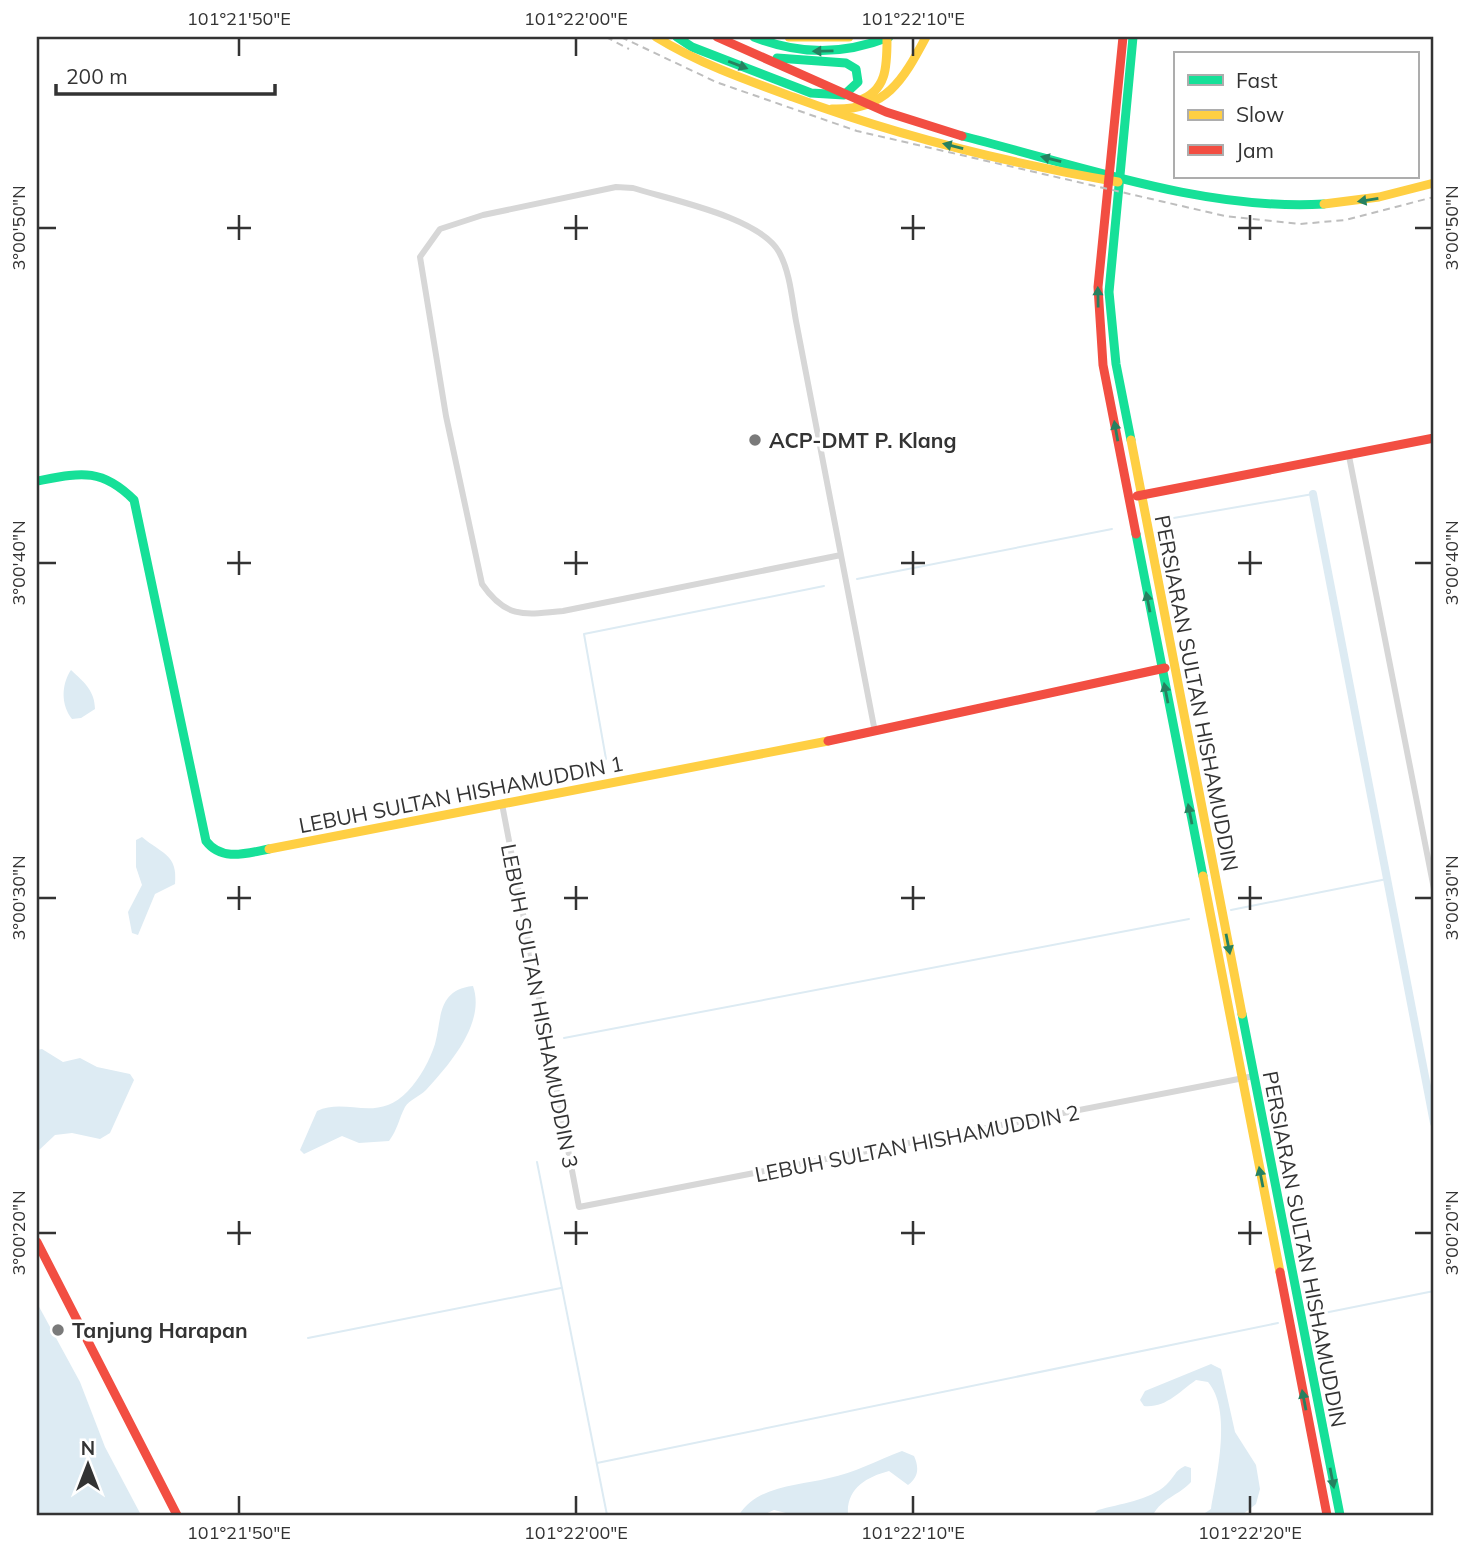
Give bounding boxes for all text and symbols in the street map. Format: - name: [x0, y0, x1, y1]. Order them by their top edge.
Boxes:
- text: 101°21'50"E: [187, 7, 291, 30]
- text: 101°22'00"E: [524, 7, 628, 30]
- text: 101°22'10"E: [861, 7, 965, 30]
- one-way arrow: [811, 45, 833, 57]
- scale bar: [56, 52, 275, 96]
- legend: [1174, 52, 1418, 178]
- one-way arrow: [728, 60, 749, 71]
- text: 200 m: [66, 63, 128, 89]
- text: Fast: [1236, 67, 1278, 93]
- text: Slow: [1236, 101, 1284, 127]
- text: Jam: [1236, 137, 1274, 163]
- one-way arrow: [942, 140, 964, 151]
- one-way arrow: [1040, 153, 1062, 164]
- text: 3°00'50"N: [7, 185, 30, 271]
- text: 3°00'50"N: [1440, 185, 1463, 271]
- one-way arrow: [1357, 195, 1379, 206]
- one-way arrow: [1093, 286, 1104, 308]
- one-way arrow: [1110, 420, 1121, 442]
- place label: ACP-DMT P. Klang: [769, 427, 957, 453]
- marker: ACP-DMT P. Klang: [747, 432, 763, 448]
- street label: PERSIARAN SULTAN HISHAMUDDIN: [1150, 513, 1244, 873]
- text: 3°00'40"N: [7, 520, 30, 606]
- text: 3°00'40"N: [1440, 520, 1463, 606]
- one-way arrow: [1143, 591, 1154, 613]
- one-way arrow: [1161, 682, 1172, 704]
- street label: LEBUH SULTAN HISHAMUDDIN 1: [297, 750, 625, 838]
- one-way arrow: [1184, 803, 1195, 825]
- street label: LEBUH SULTAN HISHAMUDDIN 3: [496, 842, 584, 1170]
- text: 3°00'30"N: [7, 855, 30, 941]
- text: 3°00'30"N: [1440, 855, 1463, 941]
- one-way arrow: [1223, 933, 1234, 955]
- street label: PERSIARAN SULTAN HISHAMUDDIN: [1258, 1069, 1352, 1429]
- street label: LEBUH SULTAN HISHAMUDDIN 2: [753, 1099, 1081, 1187]
- one-way arrow: [1255, 1166, 1266, 1188]
- text: 3°00'20"N: [7, 1190, 30, 1276]
- text: 3°00'20"N: [1440, 1190, 1463, 1276]
- place label: Tanjung Harapan: [72, 1317, 248, 1343]
- marker: Tanjung Harapan: [50, 1322, 66, 1338]
- one-way arrow: [1299, 1389, 1310, 1411]
- north arrow: [52, 1430, 122, 1500]
- text: N: [81, 1436, 95, 1460]
- one-way arrow: [1327, 1467, 1338, 1489]
- text: 101°21'50"E: [187, 1521, 291, 1544]
- text: 101°22'00"E: [524, 1521, 628, 1544]
- text: 101°22'10"E: [861, 1521, 965, 1544]
- text: 101°22'20"E: [1198, 1521, 1302, 1544]

